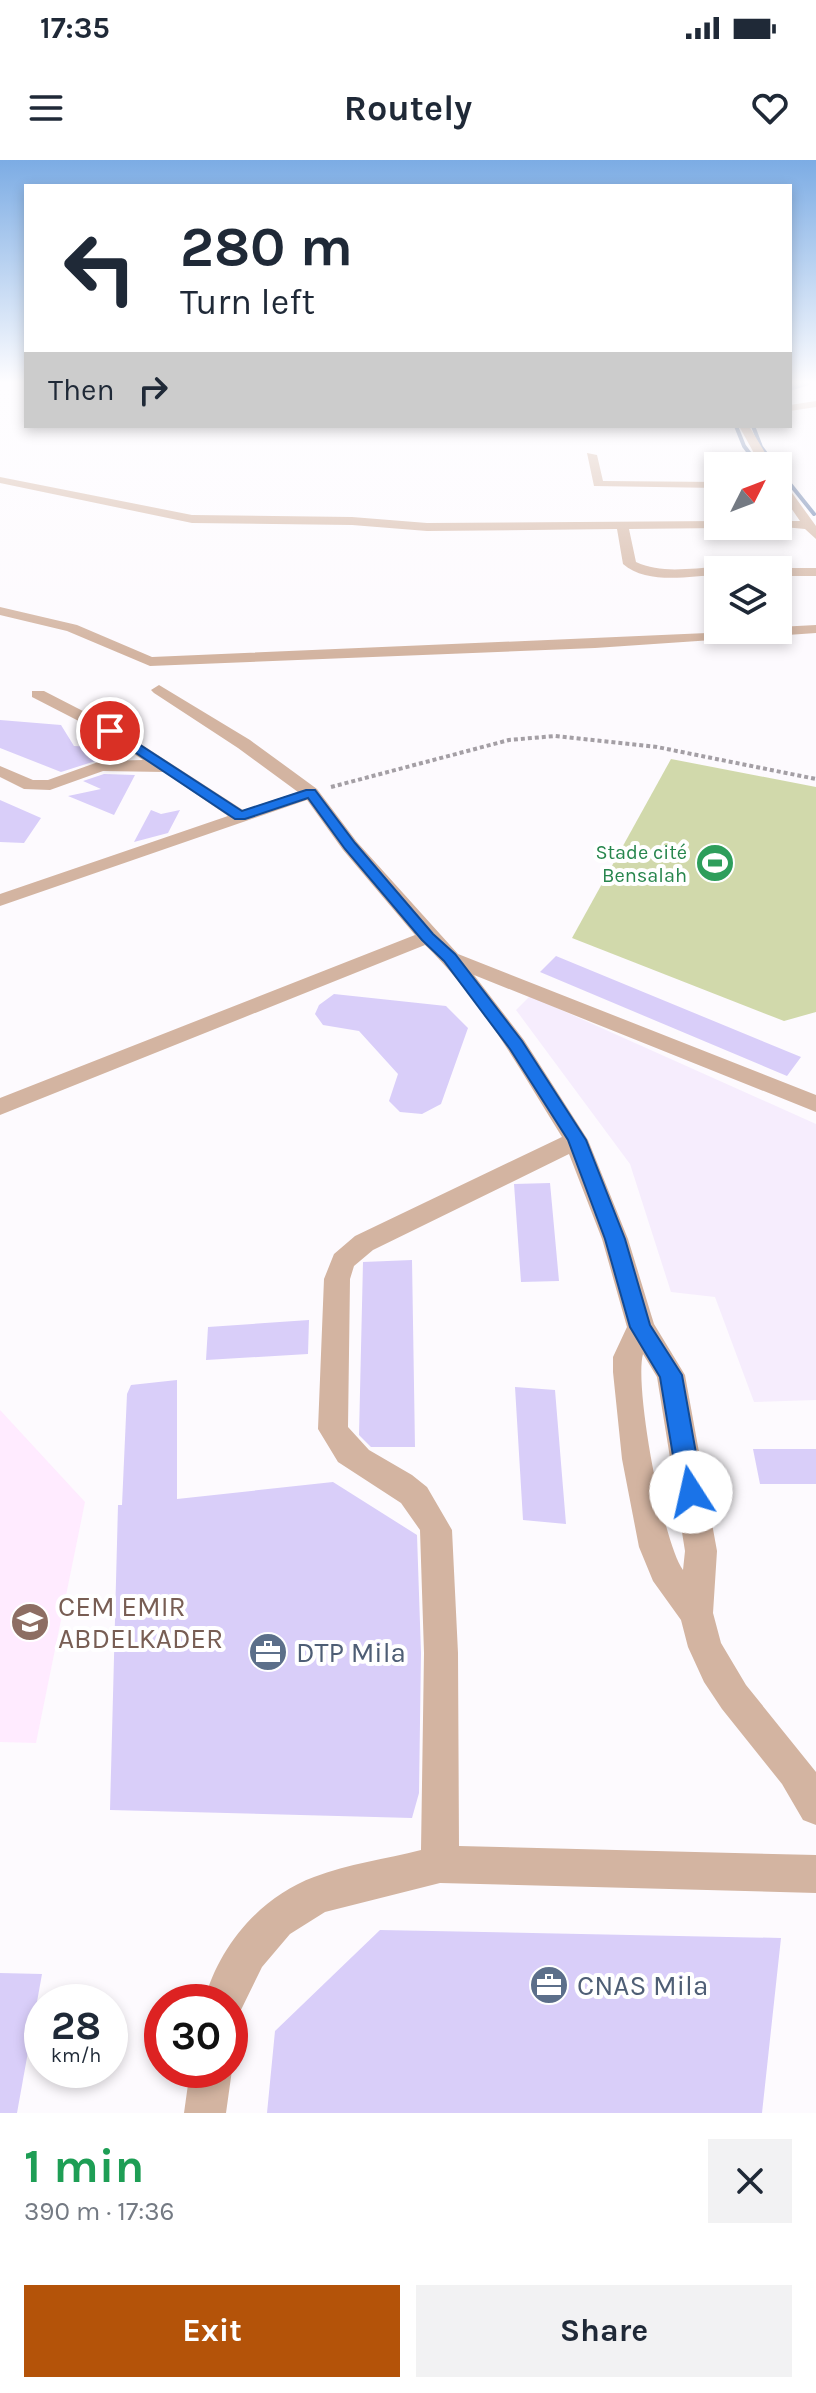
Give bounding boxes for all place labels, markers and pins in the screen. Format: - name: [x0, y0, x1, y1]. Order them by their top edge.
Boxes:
- pin: [76, 697, 144, 765]
- place label: Stade cité Bensalah: [595, 841, 687, 887]
- sports icon: Stade cité Bensalah: [694, 842, 736, 884]
- place label: CEM EMIR ABDELKADER: [58, 1590, 223, 1655]
- school or university icon: CEM EMIR ABDELKADER: [9, 1601, 51, 1643]
- office icon: DTP Mila: [247, 1631, 289, 1673]
- place label: DTP Mila: [296, 1636, 406, 1669]
- office icon: CNAS Mila: [528, 1964, 570, 2006]
- place label: CNAS Mila: [577, 1969, 708, 2002]

